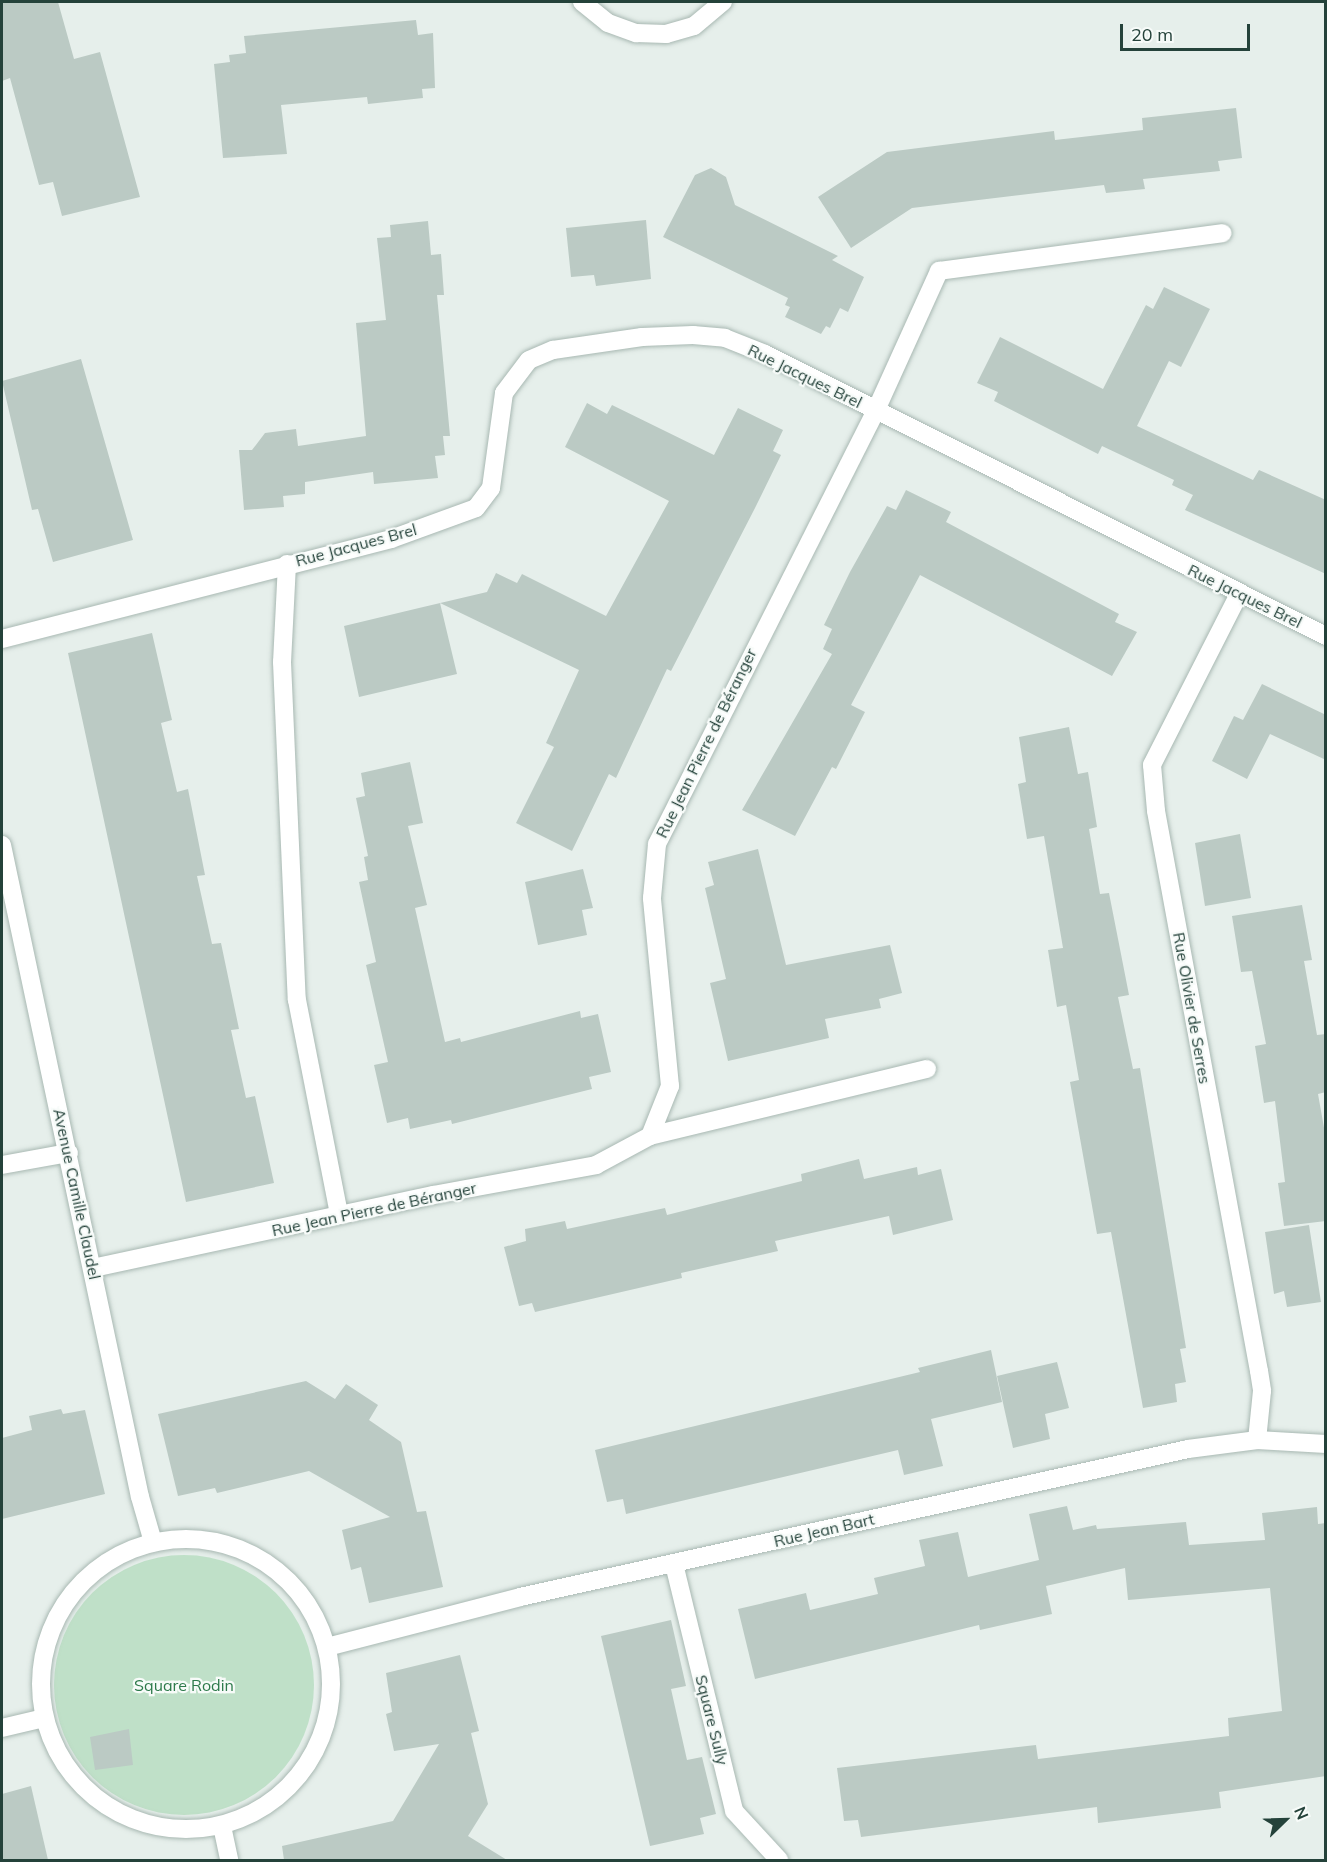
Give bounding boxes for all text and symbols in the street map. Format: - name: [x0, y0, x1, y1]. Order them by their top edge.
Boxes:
- scale bar: [1123, 12, 1254, 50]
- text: 20 m: [1131, 23, 1173, 46]
- street label: Rue Jacques Brel: [745, 340, 865, 412]
- street label: Rue Jacques Brel: [293, 520, 419, 570]
- street label: Rue Jacques Brel: [1185, 560, 1305, 632]
- street label: Rue Jean Pierre de Béranger: [652, 645, 760, 841]
- street label: Rue Olivier de Serres: [1169, 931, 1215, 1085]
- street label: Avenue Camille Claudel: [49, 1107, 105, 1281]
- street label: Rue Jean Pierre de Béranger: [270, 1178, 478, 1240]
- street label: Rue Jean Bart: [772, 1509, 876, 1551]
- street label: Square Sully: [692, 1673, 732, 1767]
- park label: Square Rodin: [134, 1675, 234, 1695]
- north arrow: [1255, 1790, 1315, 1850]
- text: N: [1290, 1803, 1313, 1822]

